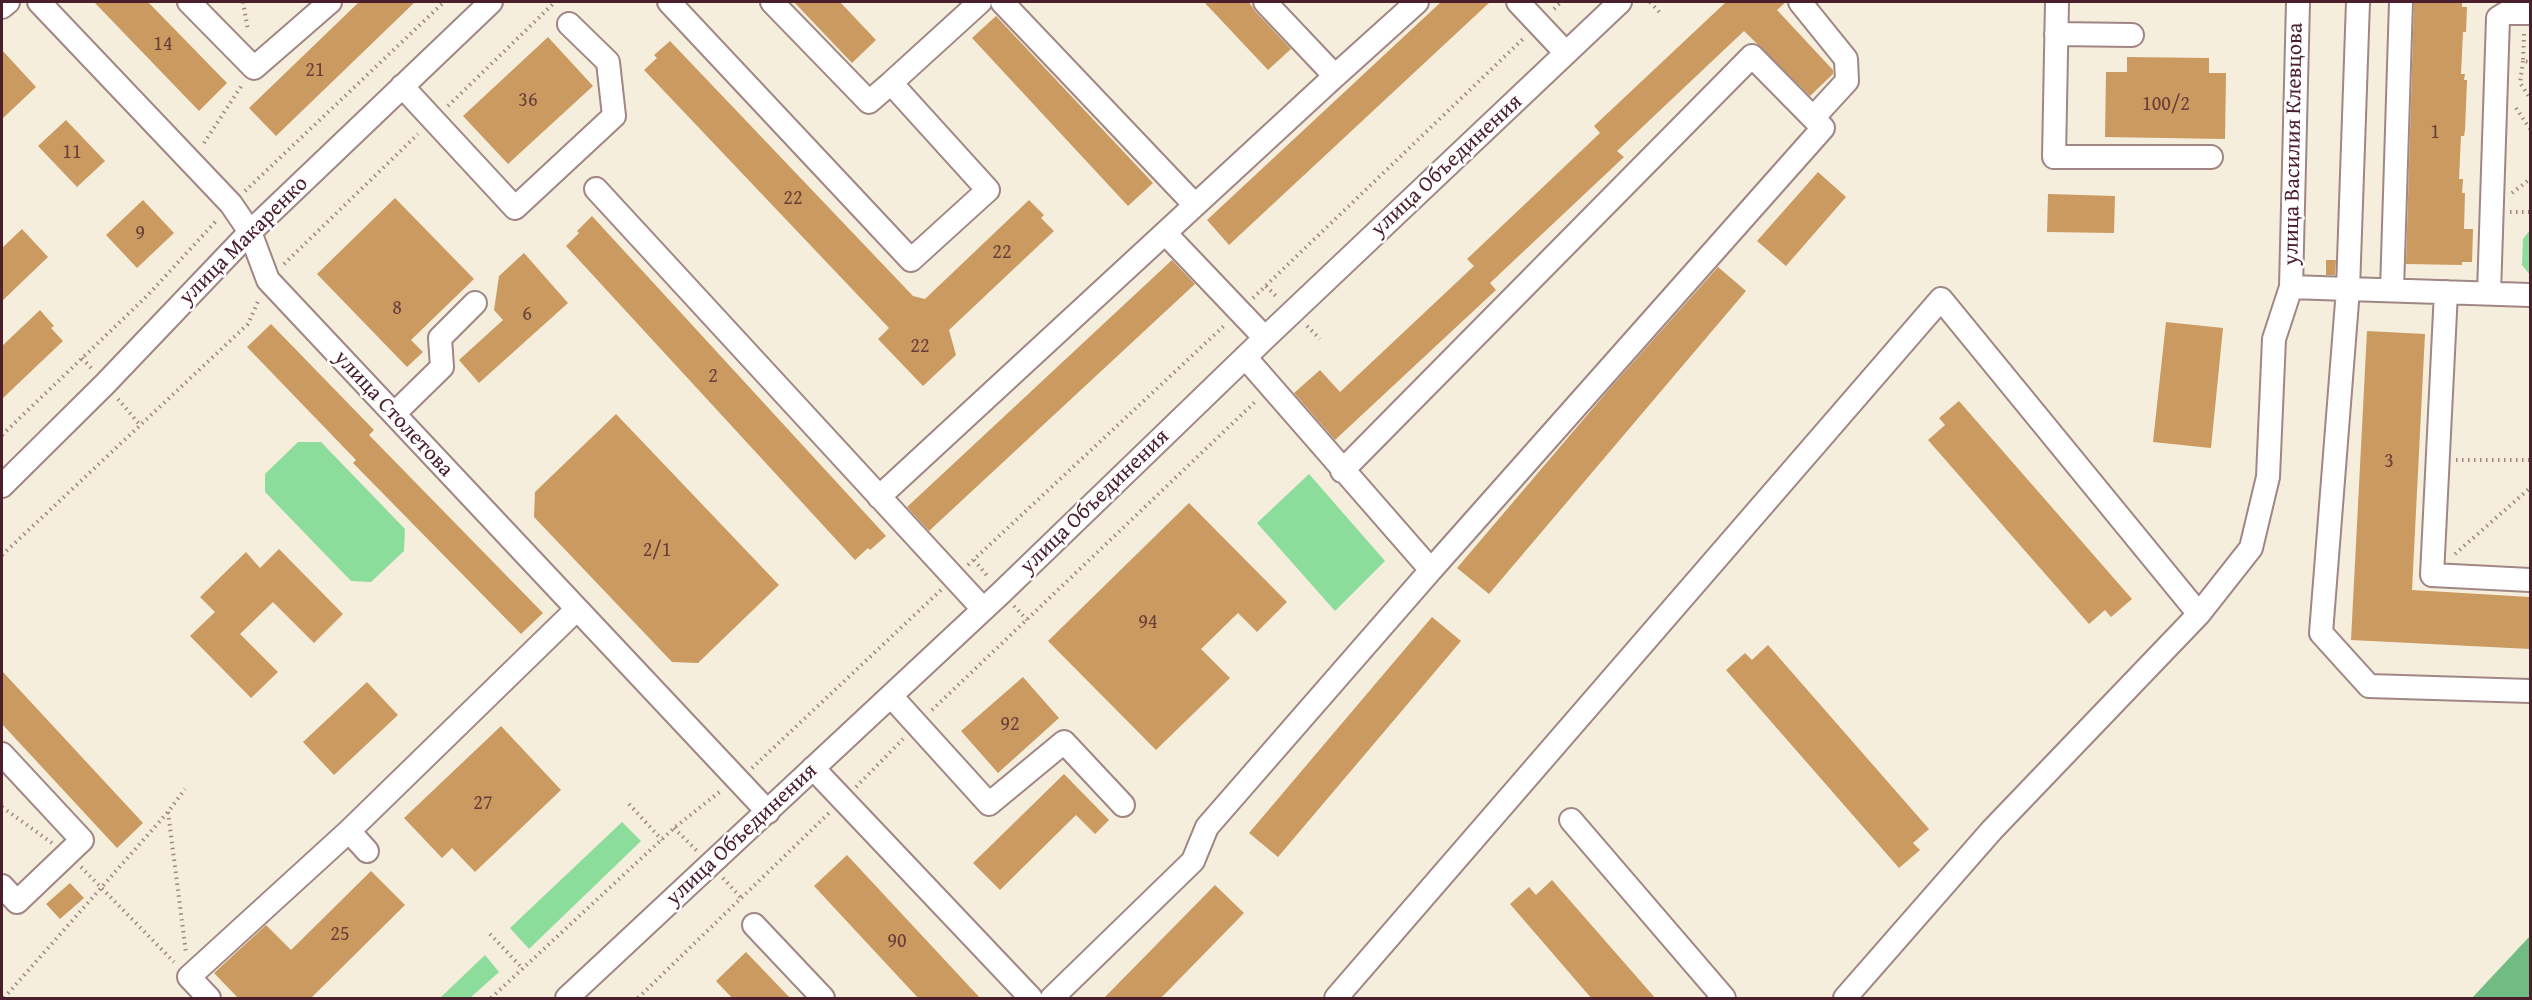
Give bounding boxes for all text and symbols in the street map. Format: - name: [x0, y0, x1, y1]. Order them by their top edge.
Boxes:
- street label: улица Василия Клевцова: [2279, 22, 2309, 266]
- house number: 14: [153, 33, 173, 57]
- house number: 21: [305, 59, 325, 83]
- house number: 36: [518, 89, 538, 113]
- street label: улица Объединения: [1366, 89, 1528, 243]
- house number: 100/2: [2142, 93, 2190, 117]
- house number: 1: [2430, 121, 2440, 145]
- house number: 11: [62, 141, 82, 165]
- street label: улица Макаренко: [174, 171, 314, 311]
- house number: 22: [783, 187, 803, 211]
- house number: 9: [135, 222, 145, 246]
- house number: 22: [992, 241, 1012, 265]
- house number: 8: [392, 297, 402, 321]
- house number: 6: [522, 303, 532, 327]
- house number: 22: [910, 335, 930, 359]
- street label: улица Столетова: [328, 345, 458, 483]
- house number: 2: [708, 365, 718, 389]
- street label: улица Объединения: [1015, 424, 1175, 580]
- house number: 3: [2384, 450, 2394, 474]
- house number: 2/1: [643, 539, 671, 563]
- house number: 94: [1138, 611, 1158, 635]
- house number: 92: [1000, 713, 1020, 737]
- street label: улица Объединения: [661, 758, 823, 912]
- house number: 27: [473, 792, 493, 816]
- house number: 25: [330, 923, 350, 947]
- house number: 90: [887, 930, 907, 954]

